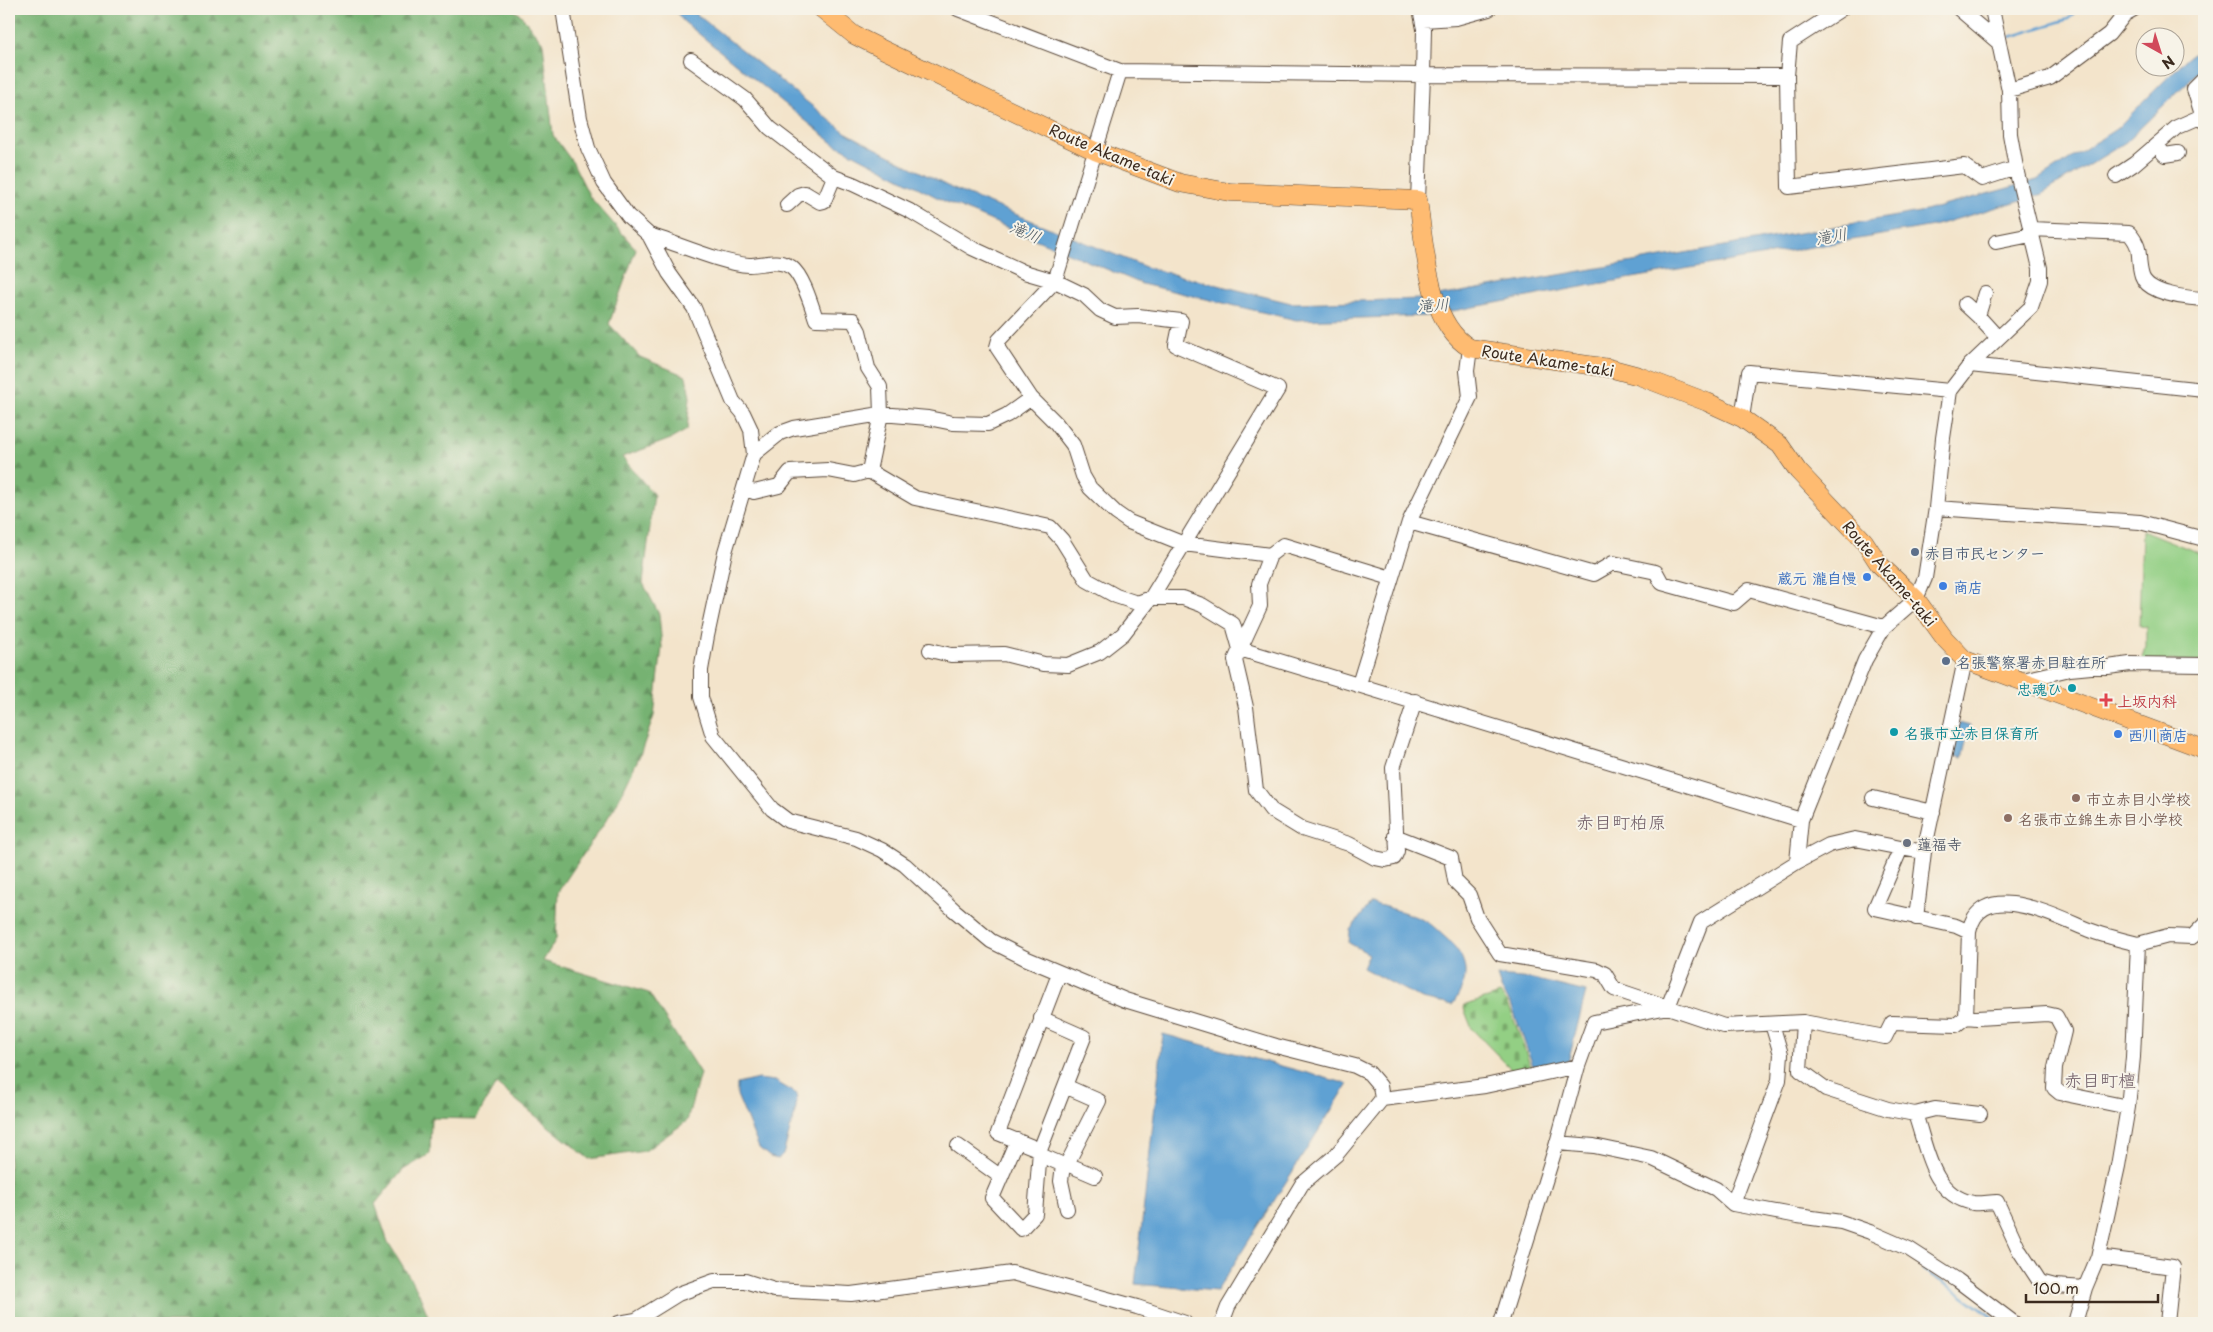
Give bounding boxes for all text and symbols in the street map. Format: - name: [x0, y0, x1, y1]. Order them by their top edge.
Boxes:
- north arrow: [2136, 28, 2186, 78]
- text: N: [2158, 51, 2179, 74]
- street label: Route Akame-taki: [1046, 117, 1178, 191]
- water label: 滝川: [1007, 214, 1045, 248]
- water label: 滝川: [1813, 220, 1849, 250]
- water label: 滝川: [1416, 291, 1450, 317]
- street label: Route Akame-taki: [1480, 338, 1616, 382]
- street label: Route Akame-taki: [1837, 515, 1943, 631]
- place label: 赤目市民センター: [1925, 541, 2045, 564]
- marker: 赤目市民センター: [1909, 546, 1921, 558]
- place label: 蔵元 瀧自慢: [1777, 566, 1857, 589]
- marker: 蔵元 瀧自慢: [1861, 571, 1873, 583]
- place label: 商店: [1953, 575, 1983, 598]
- marker: 商店: [1937, 580, 1949, 592]
- place label: 名張警察署赤目駐在所: [1956, 650, 2106, 673]
- marker: 名張警察署赤目駐在所: [1940, 655, 1952, 667]
- place label: 忠魂ひ: [2017, 677, 2062, 700]
- marker: 忠魂ひ: [2066, 682, 2078, 694]
- place label: 上坂内科: [2117, 689, 2177, 712]
- marker: 上坂内科: [2099, 693, 2113, 707]
- place label: 名張市立赤目保育所: [1904, 721, 2039, 744]
- place label: 西川商店: [2128, 723, 2188, 746]
- marker: 名張市立赤目保育所: [1888, 726, 1900, 738]
- marker: 西川商店: [2112, 728, 2124, 740]
- place label: 市立赤目小学校: [2086, 787, 2191, 810]
- marker: 市立赤目小学校: [2070, 792, 2082, 804]
- place label: 名張市立錦生赤目小学校: [2018, 807, 2183, 830]
- district label: 赤目町柏原: [1576, 808, 1666, 835]
- marker: 名張市立錦生赤目小学校: [2002, 812, 2014, 824]
- place label: 蓮福寺: [1917, 832, 1962, 855]
- marker: 蓮福寺: [1901, 837, 1913, 849]
- district label: 赤目町檀: [2064, 1066, 2136, 1093]
- scale bar: [2026, 1272, 2158, 1304]
- text: 100 m: [2033, 1276, 2079, 1299]

